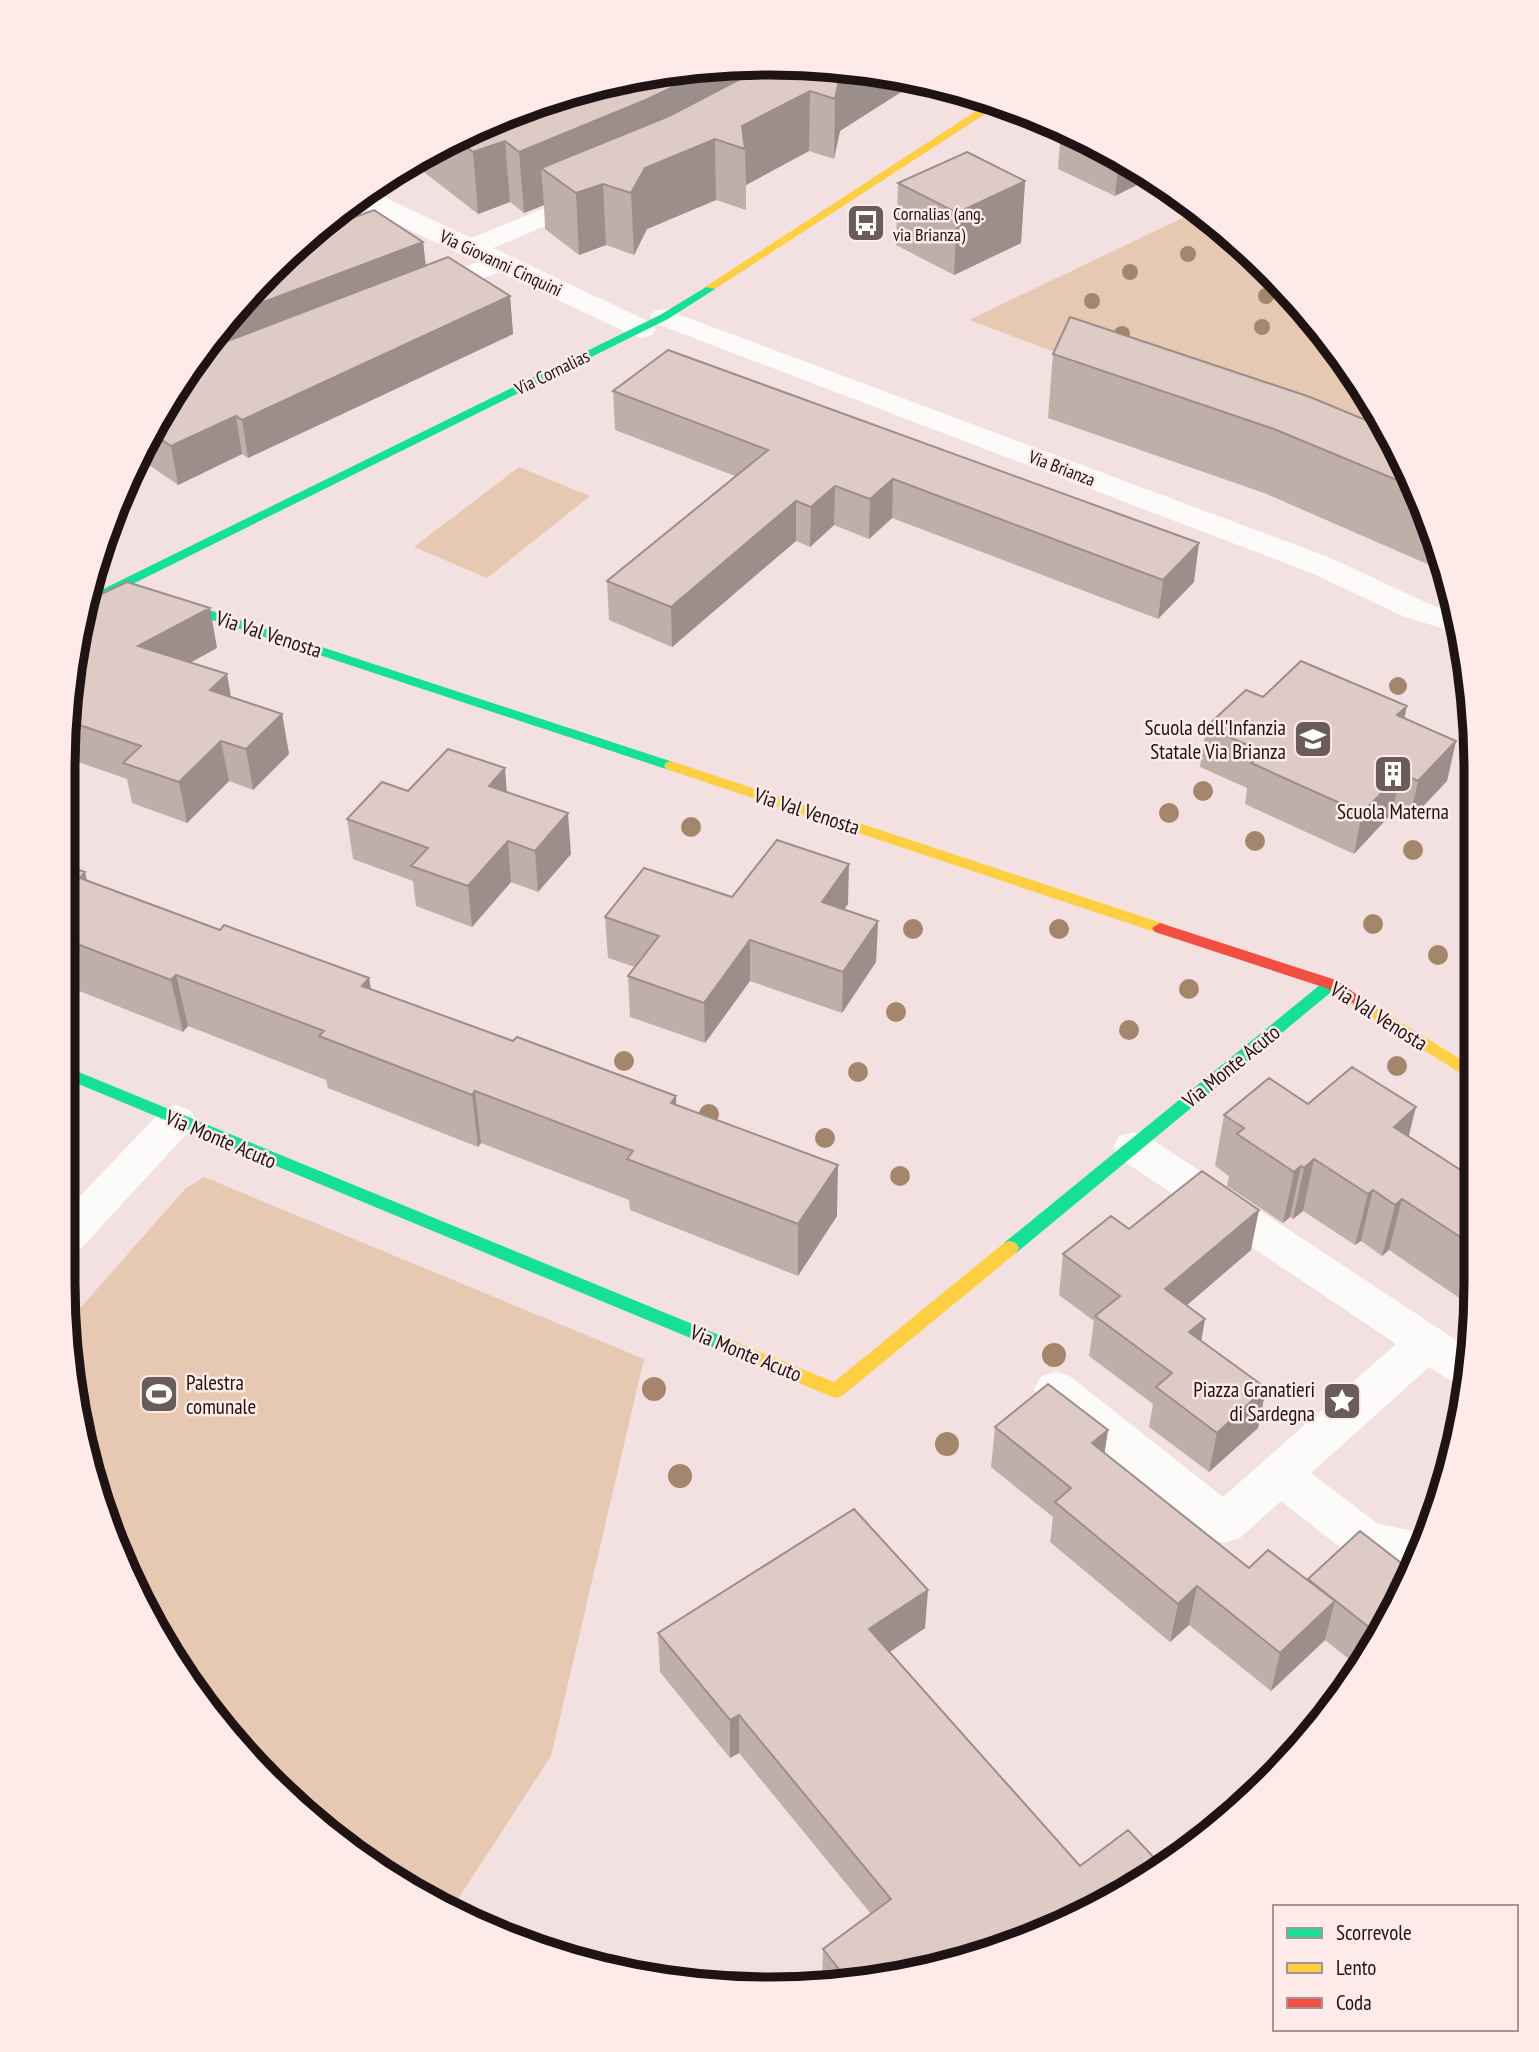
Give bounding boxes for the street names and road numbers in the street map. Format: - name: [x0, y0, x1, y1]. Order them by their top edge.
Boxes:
- street label: Via Giovanni Cinquini: [435, 224, 566, 301]
- street label: Via Cornalias: [510, 344, 593, 400]
- street label: Via Brianza: [1025, 444, 1098, 491]
- street label: Via Val Venosta: [212, 604, 325, 664]
- street label: Via Val Venosta: [750, 781, 863, 841]
- street label: Via Val Venosta: [1324, 975, 1433, 1057]
- street label: Via Monte Acuto: [1176, 1018, 1285, 1114]
- street label: Via Monte Acuto: [161, 1103, 281, 1174]
- street label: Via Monte Acuto: [685, 1318, 806, 1388]

